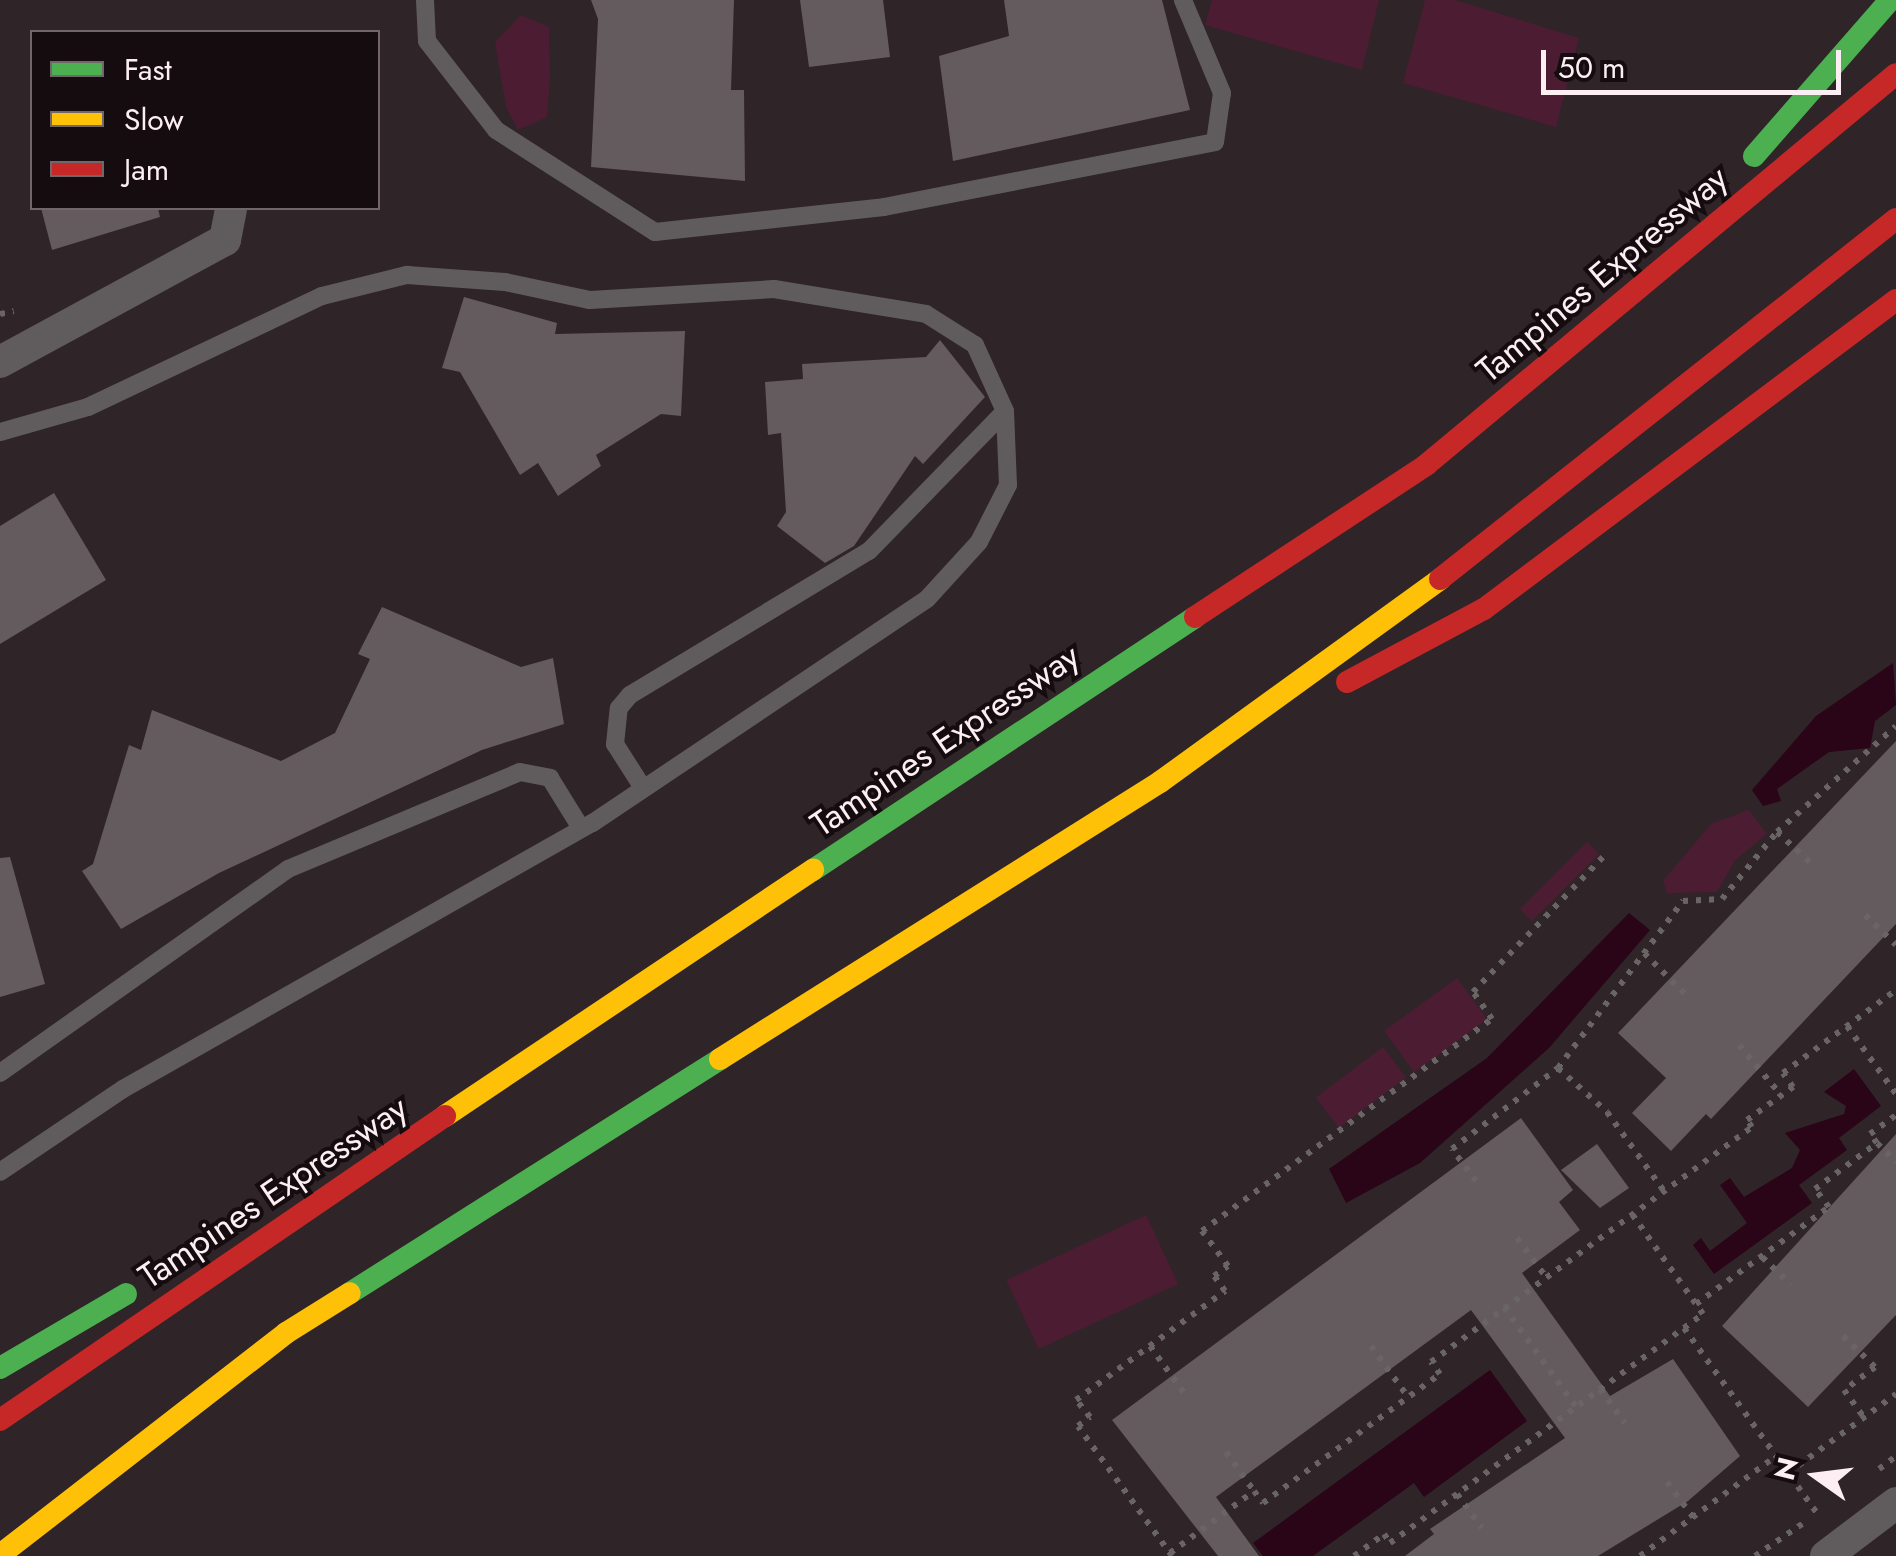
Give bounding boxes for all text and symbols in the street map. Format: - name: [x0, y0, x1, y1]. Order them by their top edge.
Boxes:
- legend: [30, 30, 380, 210]
- scale bar: [1546, 30, 1846, 92]
- text: 50 m: [1558, 46, 1625, 89]
- text: Fast: [124, 48, 172, 91]
- text: Slow: [124, 98, 184, 141]
- text: Jam: [124, 148, 169, 191]
- street label: Tampines Expressway: [1468, 157, 1736, 391]
- street label: Tampines Expressway: [803, 635, 1087, 845]
- street label: Tampines Expressway: [131, 1087, 415, 1297]
- north arrow: [1766, 1426, 1866, 1526]
- text: N: [1764, 1453, 1809, 1484]

